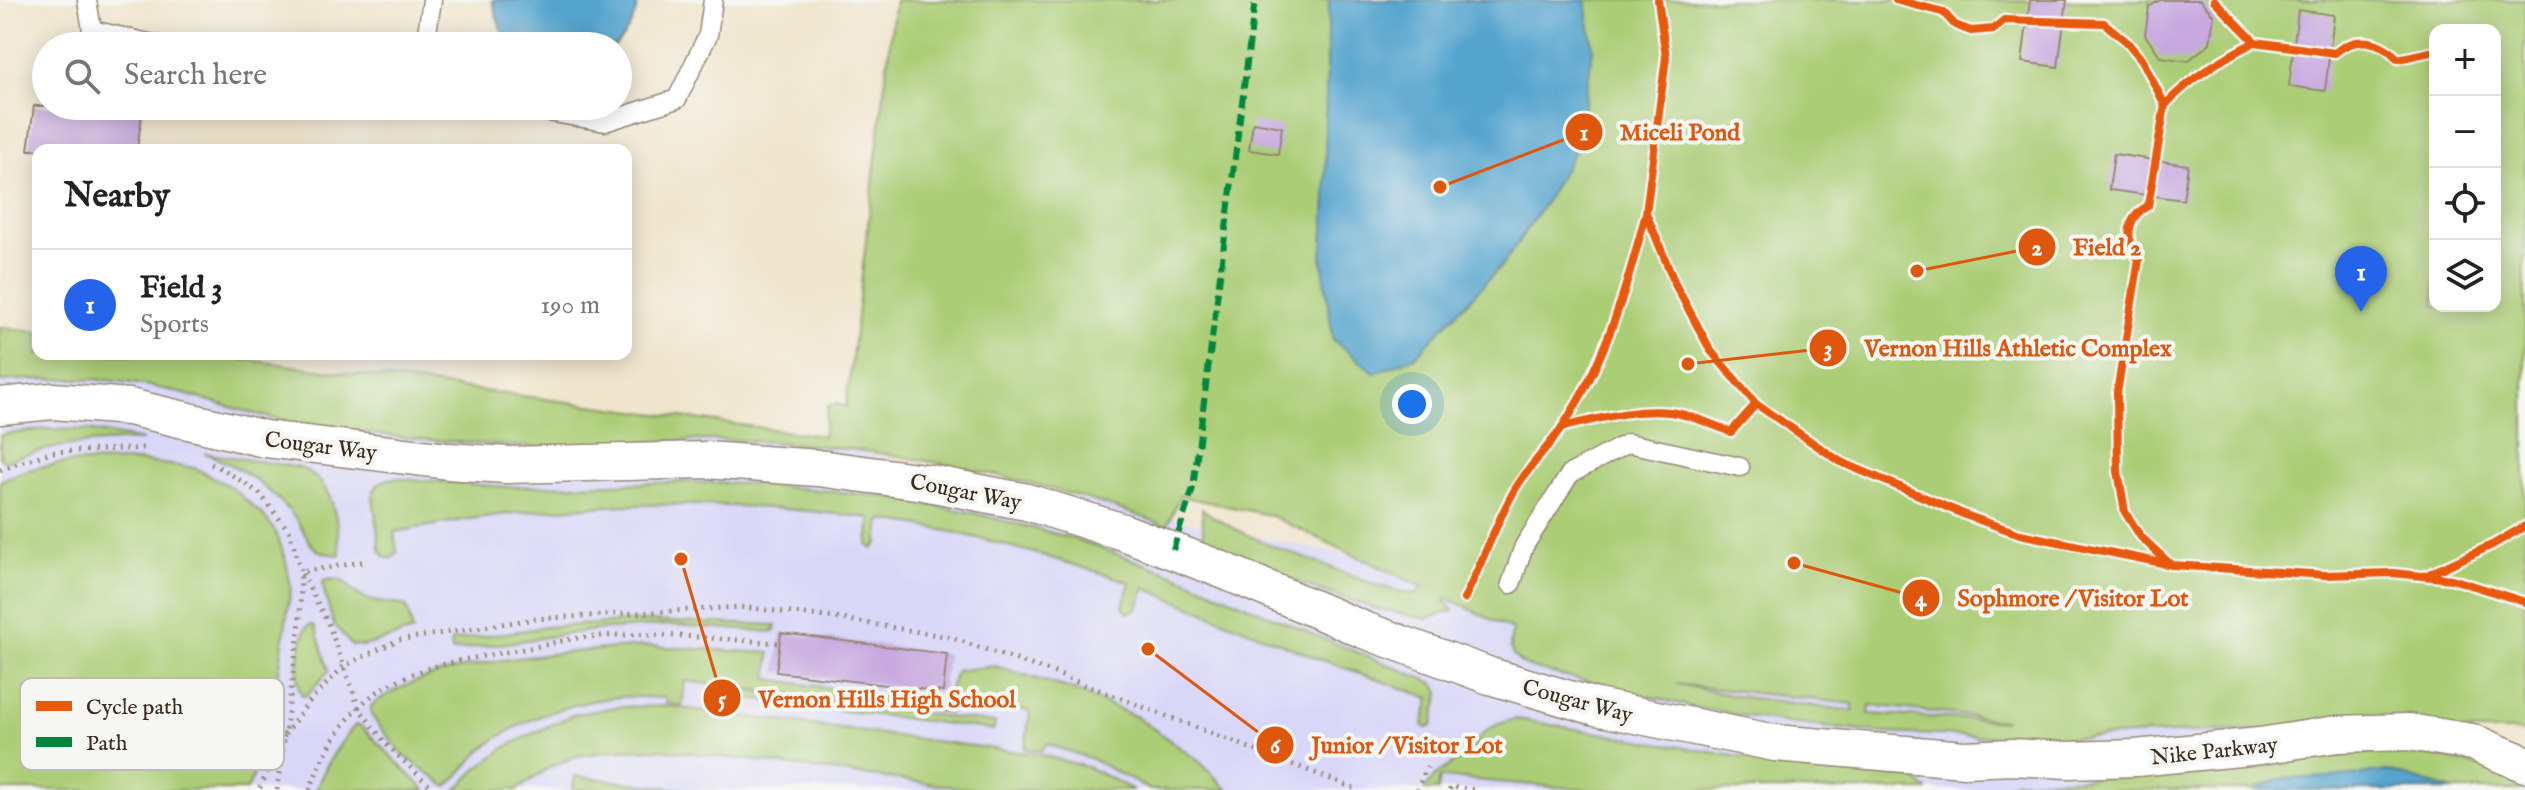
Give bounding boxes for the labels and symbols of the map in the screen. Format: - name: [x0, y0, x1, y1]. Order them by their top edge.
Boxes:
- callout: Miceli Pond: [1564, 108, 1756, 156]
- text: 1: [1580, 118, 1589, 149]
- text: Miceli Pond: [1620, 118, 1741, 149]
- callout: Field 2: [2017, 223, 2158, 271]
- text: 2: [2031, 233, 2043, 264]
- text: Field 2: [2073, 233, 2141, 264]
- pin: 1: [2335, 246, 2387, 312]
- callout: Vernon Hills Athletic Complex: [1808, 324, 2188, 372]
- text: 3: [1824, 334, 1832, 365]
- text: Vernon Hills Athletic Complex: [1863, 334, 2172, 365]
- your location: [1392, 384, 1432, 424]
- street label: Cougar Way: [263, 426, 379, 468]
- street label: Cougar Way: [908, 468, 1024, 518]
- callout: Sophmore / Visitor Lot: [1901, 574, 2204, 622]
- text: 4: [1915, 584, 1928, 615]
- text: Sophmore / Visitor Lot: [1957, 584, 2189, 615]
- callout: Vernon Hills High School: [702, 674, 1032, 722]
- street label: Cougar Way: [1519, 674, 1636, 730]
- legend: [20, 678, 284, 770]
- text: 5: [718, 685, 727, 716]
- text: Vernon Hills High School: [757, 685, 1016, 716]
- text: Cycle path: [86, 694, 183, 722]
- callout: Junior / Visitor Lot: [1255, 721, 1519, 769]
- text: Path: [86, 730, 128, 758]
- text: 6: [1270, 731, 1281, 762]
- text: Junior / Visitor Lot: [1308, 731, 1503, 762]
- street label: Nike Parkway: [2149, 731, 2279, 773]

